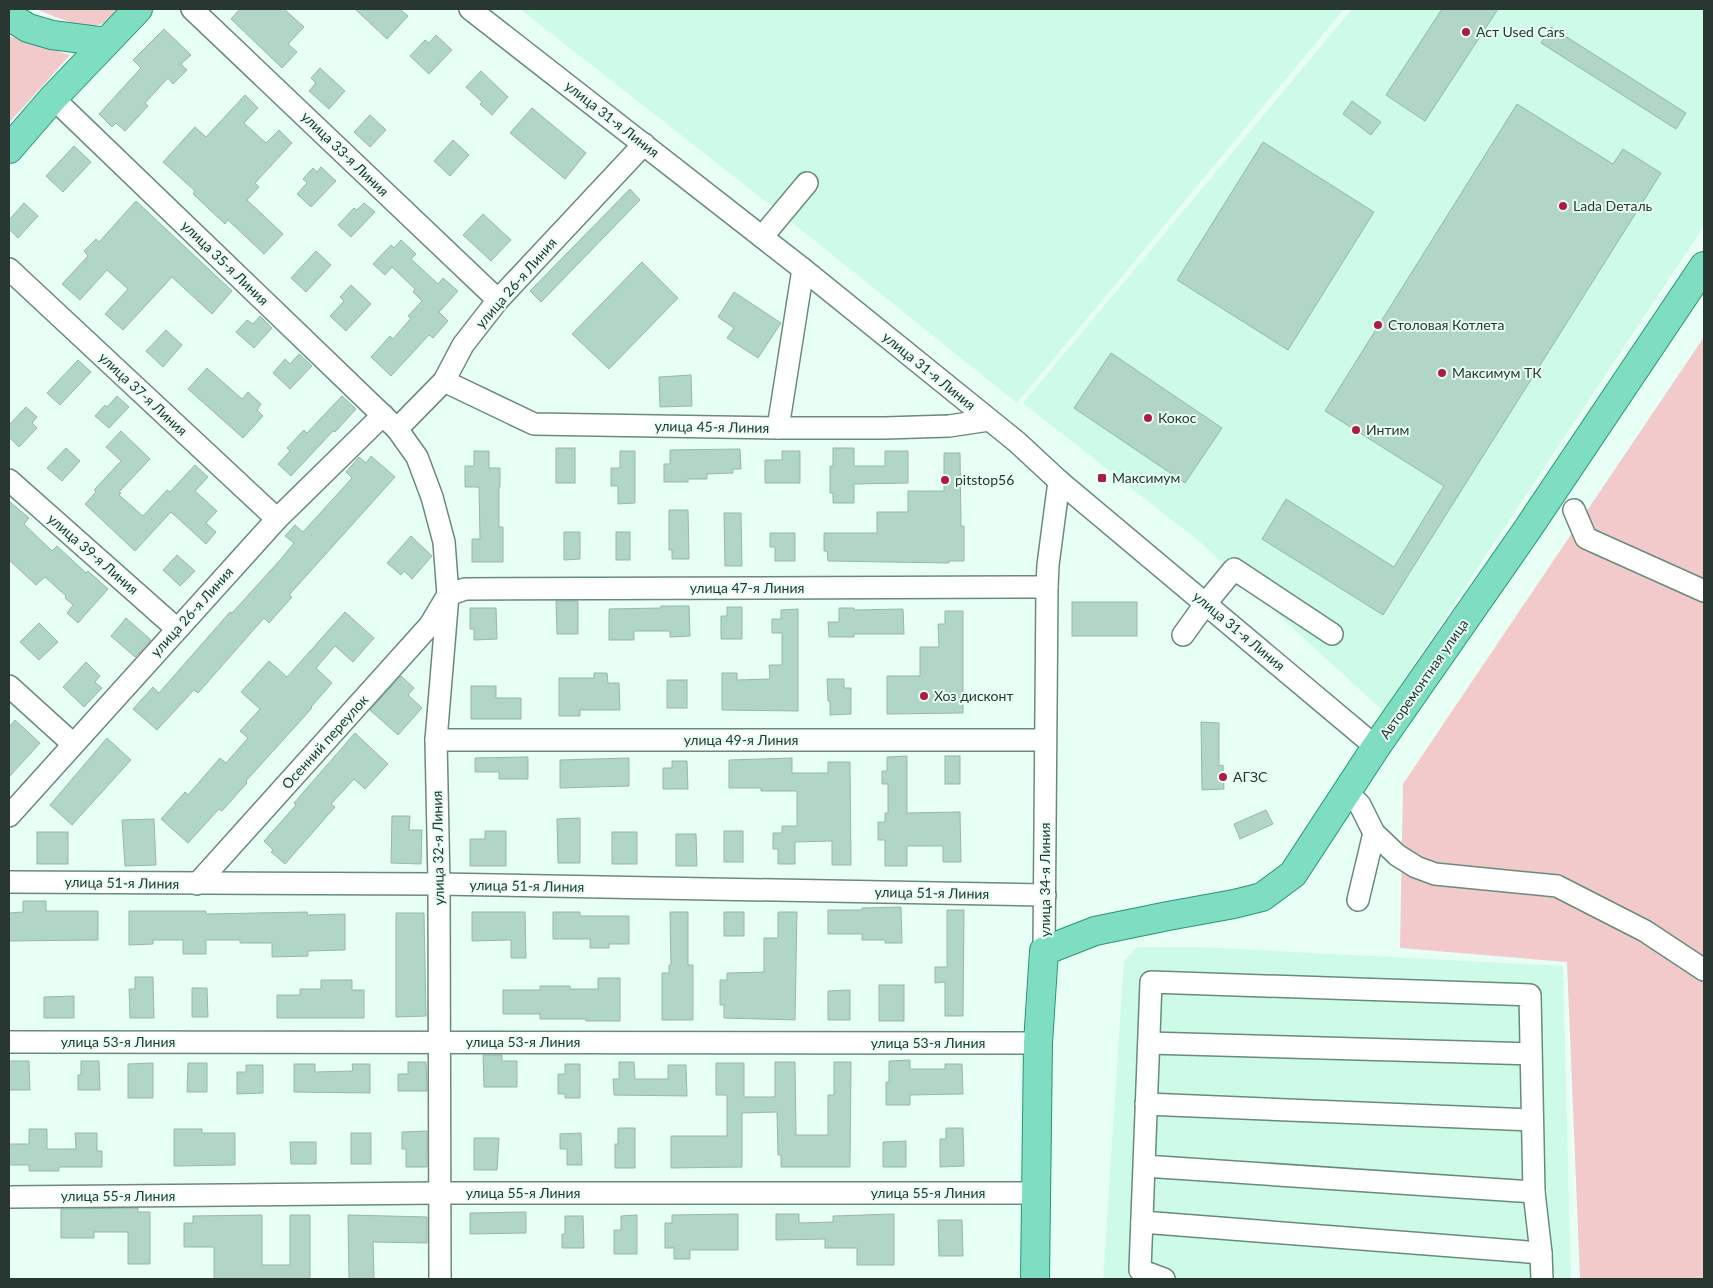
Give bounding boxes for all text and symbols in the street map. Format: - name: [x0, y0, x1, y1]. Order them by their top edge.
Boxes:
- place label: Аст Used Cars: [1476, 23, 1565, 40]
- marker: Аст Used Cars: [1460, 26, 1472, 38]
- street label: улица 31-я Линия: [562, 77, 663, 161]
- street label: улица 33-я Линия: [298, 108, 393, 200]
- place label: Lada Dеталь: [1573, 197, 1653, 214]
- marker: Lada Dеталь: [1557, 200, 1569, 212]
- street label: улица 35-я Линия: [178, 217, 273, 309]
- street label: улица 26-я Линия: [472, 234, 560, 332]
- place label: Столовая Котлета: [1388, 316, 1504, 333]
- marker: Столовая Котлета: [1372, 319, 1384, 331]
- street label: улица 31-я Линия: [879, 328, 979, 413]
- street label: улица 37-я Линия: [96, 348, 191, 439]
- place label: Максимум ТК: [1452, 364, 1542, 381]
- marker: Максимум ТК: [1436, 367, 1448, 379]
- place label: Кокос: [1158, 409, 1197, 426]
- marker: Кокос: [1142, 412, 1154, 424]
- street label: улица 45-я Линия: [655, 417, 769, 436]
- place label: Интим: [1366, 421, 1409, 438]
- marker: Интим: [1350, 424, 1362, 436]
- place label: Максимум: [1112, 469, 1180, 486]
- place label: pitstop56: [955, 471, 1014, 488]
- marker: Максимум: [1096, 472, 1108, 484]
- marker: pitstop56: [939, 474, 951, 486]
- street label: улица 39-я Линия: [44, 510, 142, 598]
- street label: улица 26-я Линия: [147, 563, 236, 660]
- street label: улица 47-я Линия: [690, 579, 804, 596]
- street label: улица 31-я Линия: [1190, 587, 1289, 674]
- street label: Авторемонтная улица: [1376, 615, 1471, 742]
- place label: Хоз дисконт: [934, 687, 1013, 704]
- marker: Хоз дисконт: [918, 690, 930, 702]
- street label: Осенний переулок: [278, 691, 372, 792]
- street label: улица 49-я Линия: [684, 731, 798, 748]
- place label: АГЗС: [1233, 768, 1268, 785]
- marker: АГЗС: [1217, 771, 1229, 783]
- street label: улица 32-я Линия: [428, 791, 447, 905]
- street label: улица 34-я Линия: [1036, 823, 1053, 937]
- street label: улица 51-я Линия: [65, 873, 179, 892]
- street label: улица 51-я Линия: [470, 876, 584, 895]
- street label: улица 51-я Линия: [875, 883, 989, 902]
- street label: улица 53-я Линия: [61, 1033, 175, 1050]
- street label: улица 53-я Линия: [466, 1033, 580, 1050]
- street label: улица 53-я Линия: [871, 1034, 985, 1051]
- street label: улица 55-я Линия: [466, 1184, 580, 1201]
- street label: улица 55-я Линия: [871, 1184, 985, 1201]
- street label: улица 55-я Линия: [61, 1187, 175, 1204]

